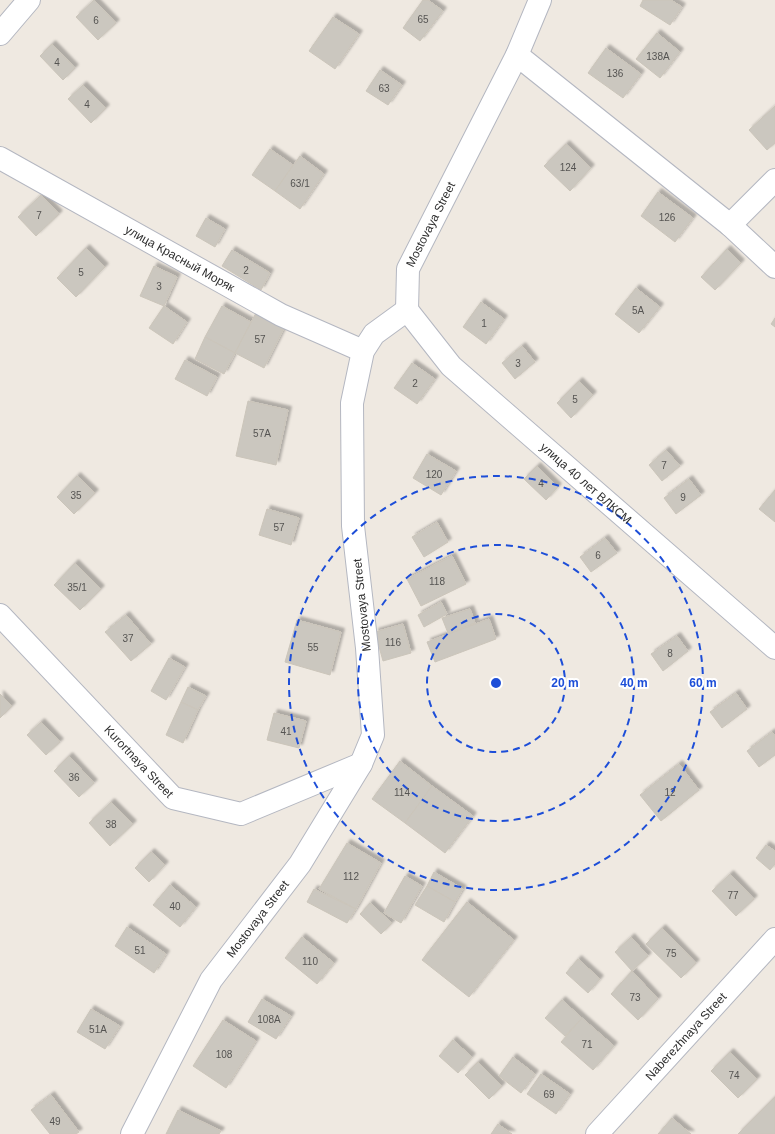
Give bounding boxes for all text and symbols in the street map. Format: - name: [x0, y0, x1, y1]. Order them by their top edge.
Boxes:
- house number: 65: [417, 14, 429, 25]
- house number: 6: [93, 15, 99, 26]
- house number: 138А: [646, 51, 670, 62]
- house number: 4: [54, 57, 60, 68]
- house number: 136: [607, 68, 624, 79]
- house number: 63: [378, 83, 390, 94]
- house number: 4: [84, 99, 90, 110]
- house number: 124: [560, 162, 577, 173]
- house number: 63/1: [290, 178, 310, 189]
- street label: Mostovaya Street: [403, 179, 458, 269]
- house number: 7: [36, 210, 42, 221]
- house number: 126: [659, 212, 676, 223]
- street label: улица Красный Моряк: [123, 222, 238, 295]
- house number: 2: [243, 265, 249, 276]
- house number: 5: [78, 267, 84, 278]
- house number: 3: [156, 281, 162, 292]
- house number: 5А: [632, 305, 644, 316]
- house number: 1: [481, 318, 487, 329]
- house number: 57: [254, 334, 266, 345]
- house number: 3: [515, 358, 521, 369]
- house number: 2: [412, 378, 418, 389]
- house number: 5: [572, 394, 578, 405]
- house number: 57А: [253, 428, 271, 439]
- street label: улица 40 лет ВЛКСМ: [537, 440, 634, 527]
- house number: 7: [661, 460, 667, 471]
- house number: 120: [426, 469, 443, 480]
- house number: 4: [538, 478, 544, 489]
- house number: 35: [70, 490, 82, 501]
- house number: 9: [680, 492, 686, 503]
- house number: 57: [273, 522, 285, 533]
- house number: 6: [595, 550, 601, 561]
- street label: Mostovaya Street: [350, 557, 374, 652]
- house number: 118: [429, 576, 445, 587]
- house number: 35/1: [67, 582, 87, 593]
- house number: 37: [122, 633, 134, 644]
- house number: 116: [385, 637, 401, 648]
- house number: 55: [307, 642, 319, 653]
- house number: 8: [667, 648, 673, 659]
- centre of rings: [489, 676, 503, 690]
- text: 20 m: [551, 676, 579, 690]
- text: 40 m: [620, 676, 648, 690]
- text: 60 m: [689, 676, 717, 690]
- street label: Kurortnaya Street: [101, 723, 177, 801]
- house number: 41: [280, 726, 292, 737]
- house number: 36: [68, 772, 80, 783]
- house number: 114: [394, 787, 410, 798]
- house number: 12: [664, 787, 676, 798]
- house number: 38: [105, 819, 117, 830]
- house number: 112: [343, 871, 359, 882]
- street label: Mostovaya Street: [224, 877, 292, 960]
- house number: 77: [727, 890, 739, 901]
- house number: 40: [169, 901, 181, 912]
- house number: 51: [134, 945, 146, 956]
- house number: 75: [665, 948, 677, 959]
- house number: 110: [302, 956, 318, 967]
- street label: Naberezhnaya Street: [643, 989, 730, 1083]
- house number: 73: [629, 992, 641, 1003]
- house number: 108А: [257, 1014, 281, 1025]
- house number: 51А: [89, 1024, 107, 1035]
- house number: 71: [581, 1039, 593, 1050]
- house number: 108: [216, 1049, 233, 1060]
- house number: 74: [728, 1070, 740, 1081]
- house number: 69: [543, 1089, 555, 1100]
- house number: 49: [49, 1116, 61, 1127]

